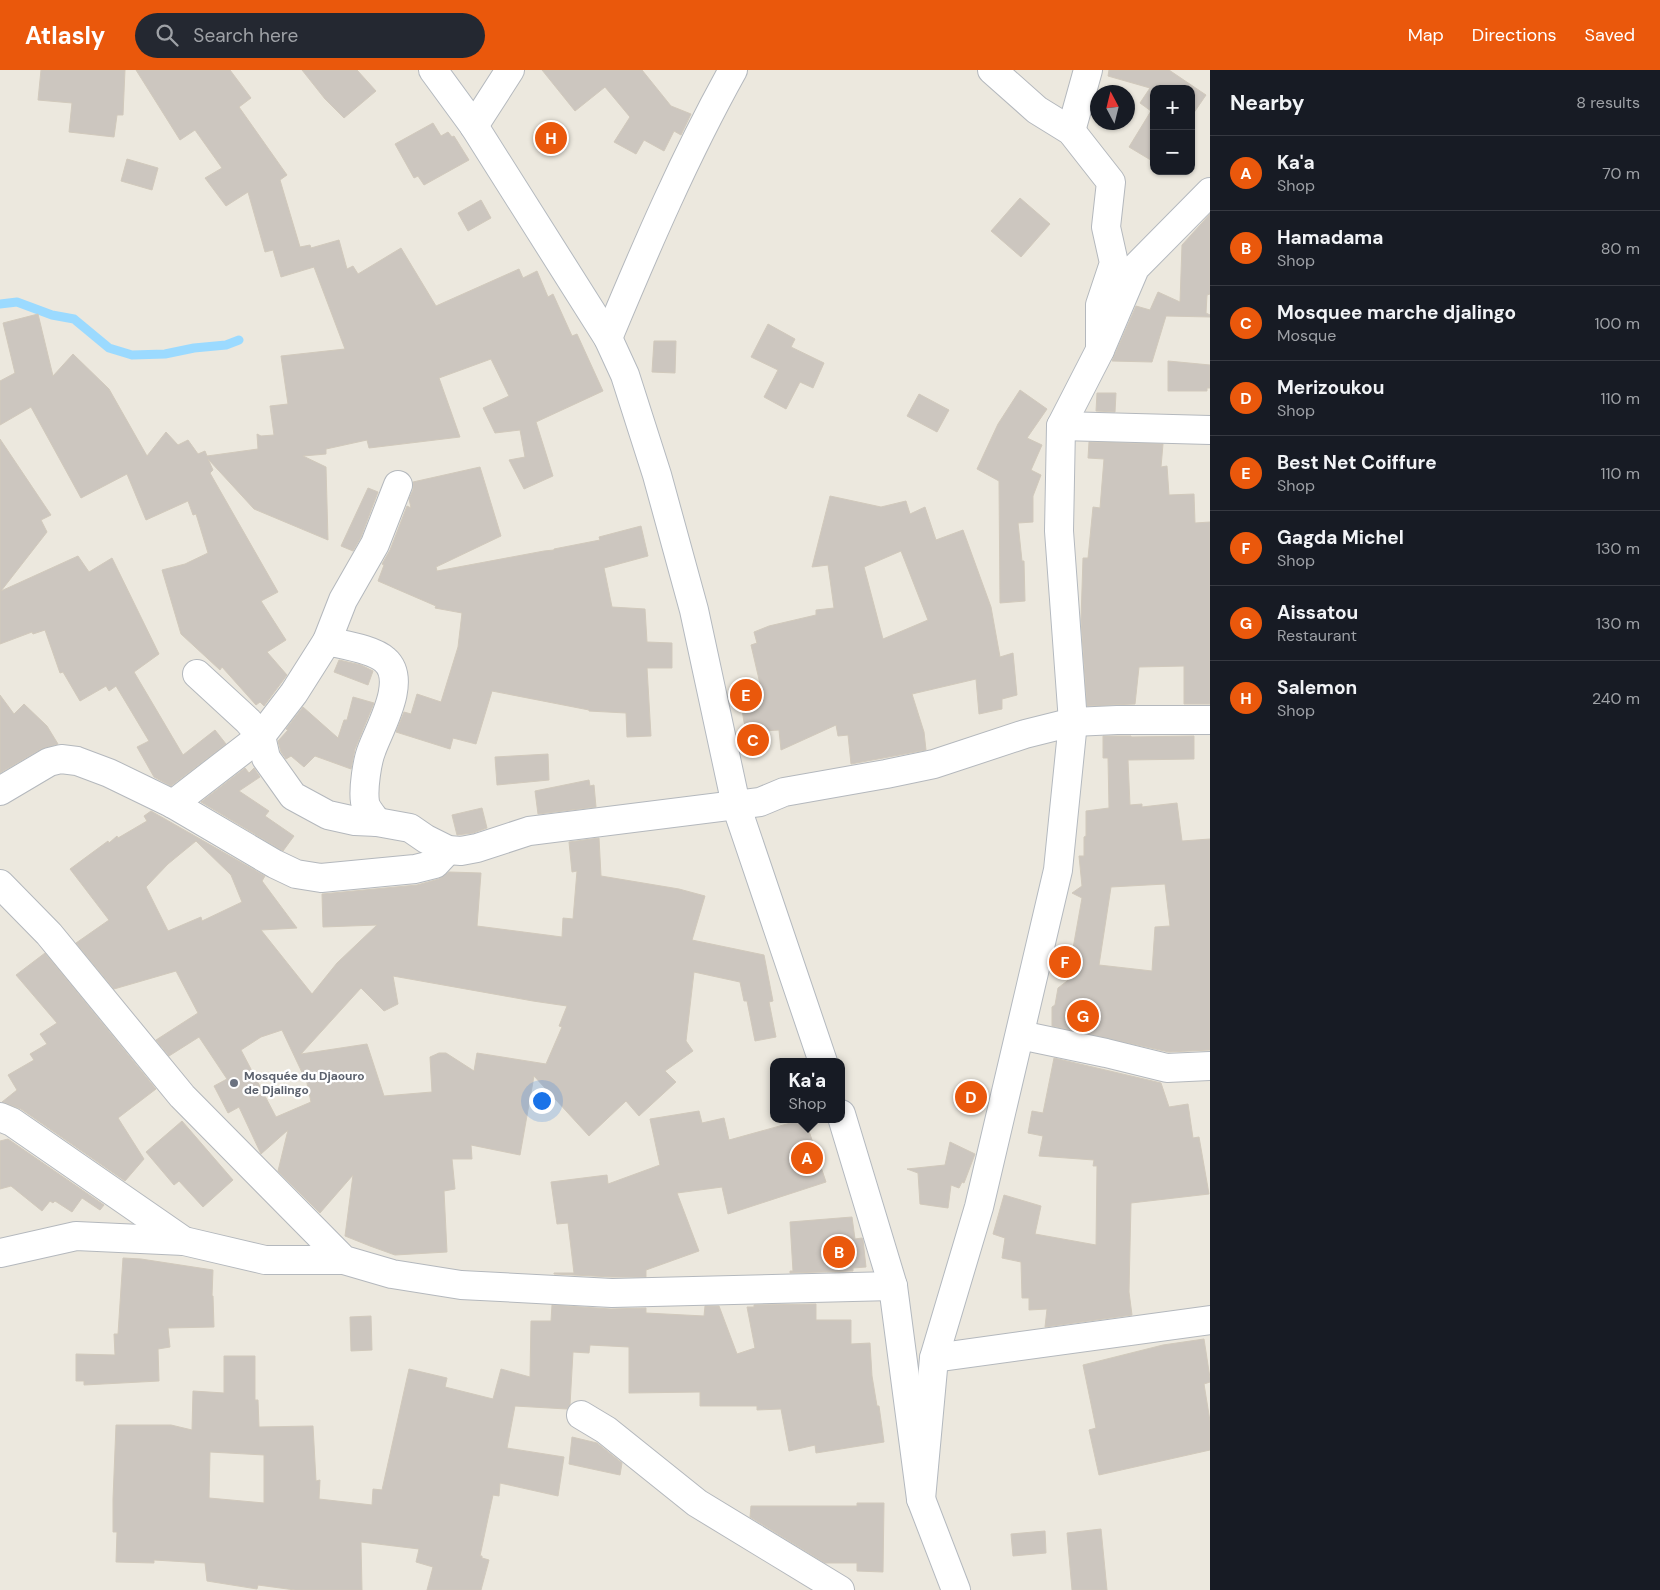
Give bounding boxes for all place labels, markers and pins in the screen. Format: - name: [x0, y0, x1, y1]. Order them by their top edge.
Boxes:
- pin: H: [535, 119, 567, 157]
- pin: E: [730, 676, 762, 714]
- pin: C: [737, 721, 769, 759]
- pin: F: [1049, 943, 1081, 981]
- pin: G: [1067, 997, 1099, 1035]
- place label: Mosquée du Djaouro de Djalingo: [244, 1068, 365, 1098]
- marker: Mosquée du Djaouro de Djalingo: [228, 1077, 240, 1089]
- pin: D: [955, 1078, 987, 1116]
- pin: A: [791, 1139, 823, 1177]
- pin: B: [823, 1233, 855, 1271]

